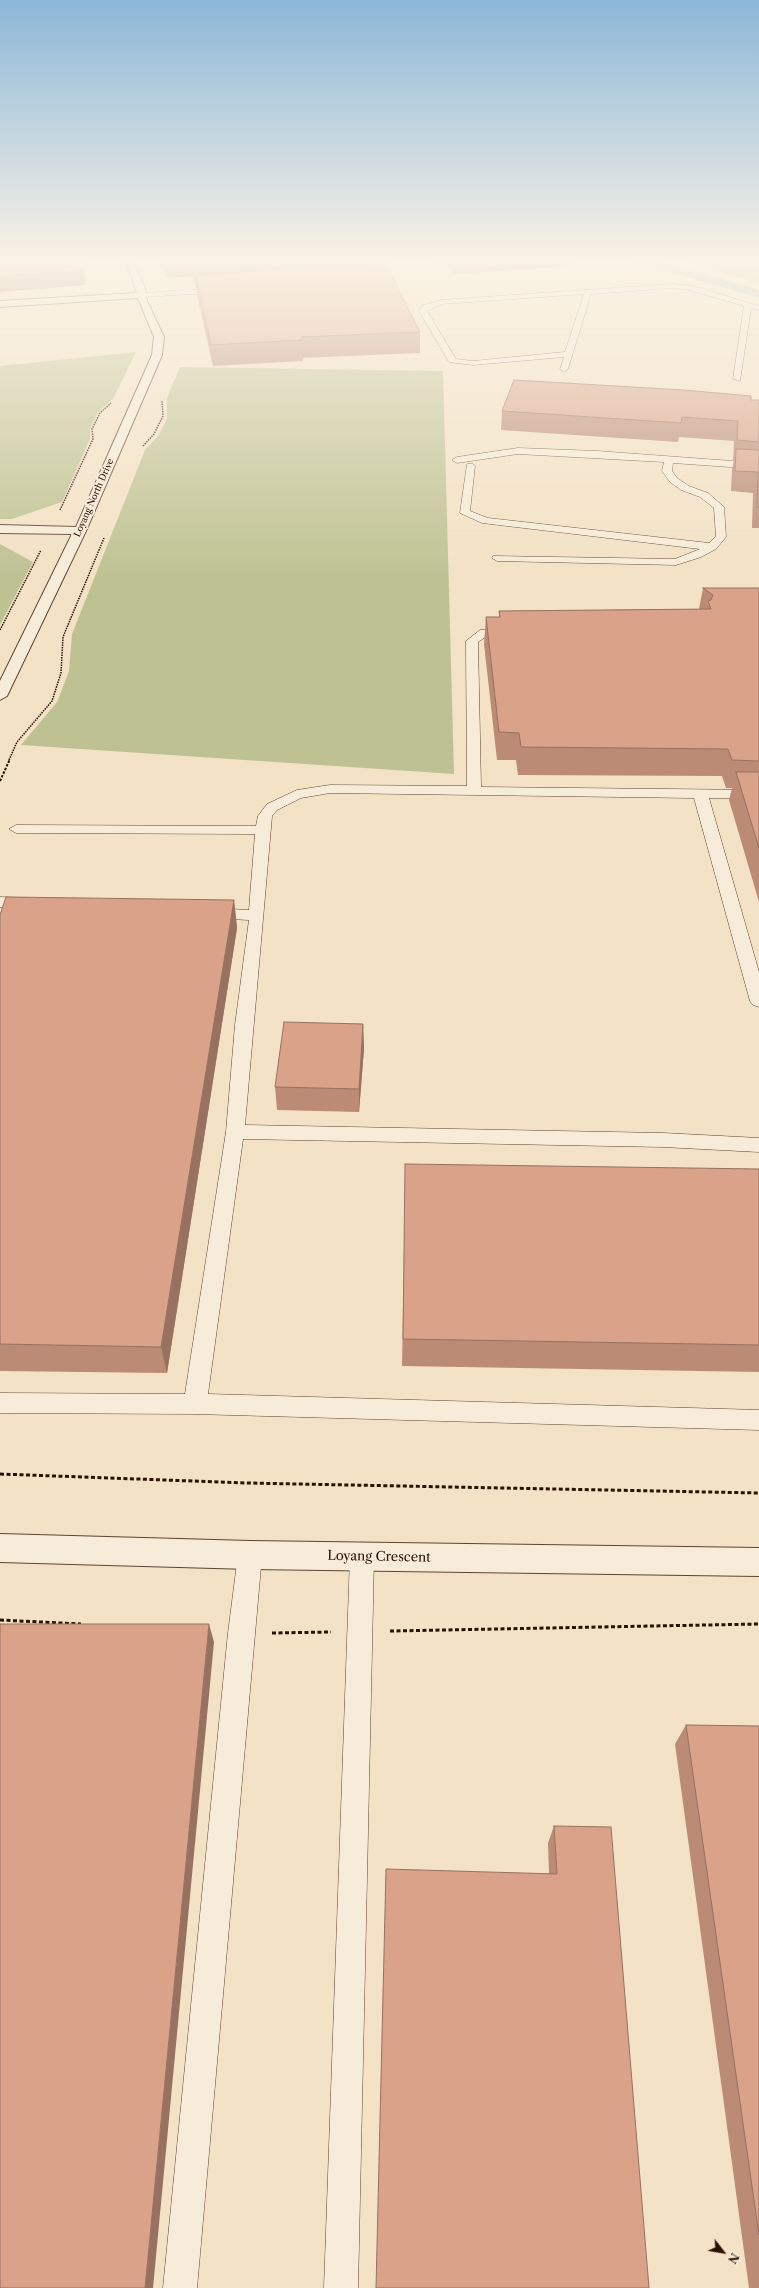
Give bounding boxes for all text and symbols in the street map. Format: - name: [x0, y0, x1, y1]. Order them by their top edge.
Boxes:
- street label: Loyang North Drive: [72, 457, 116, 539]
- street label: Loyang Crescent: [327, 1548, 431, 1566]
- north arrow: [703, 2232, 743, 2272]
- text: N: [725, 2250, 742, 2266]

